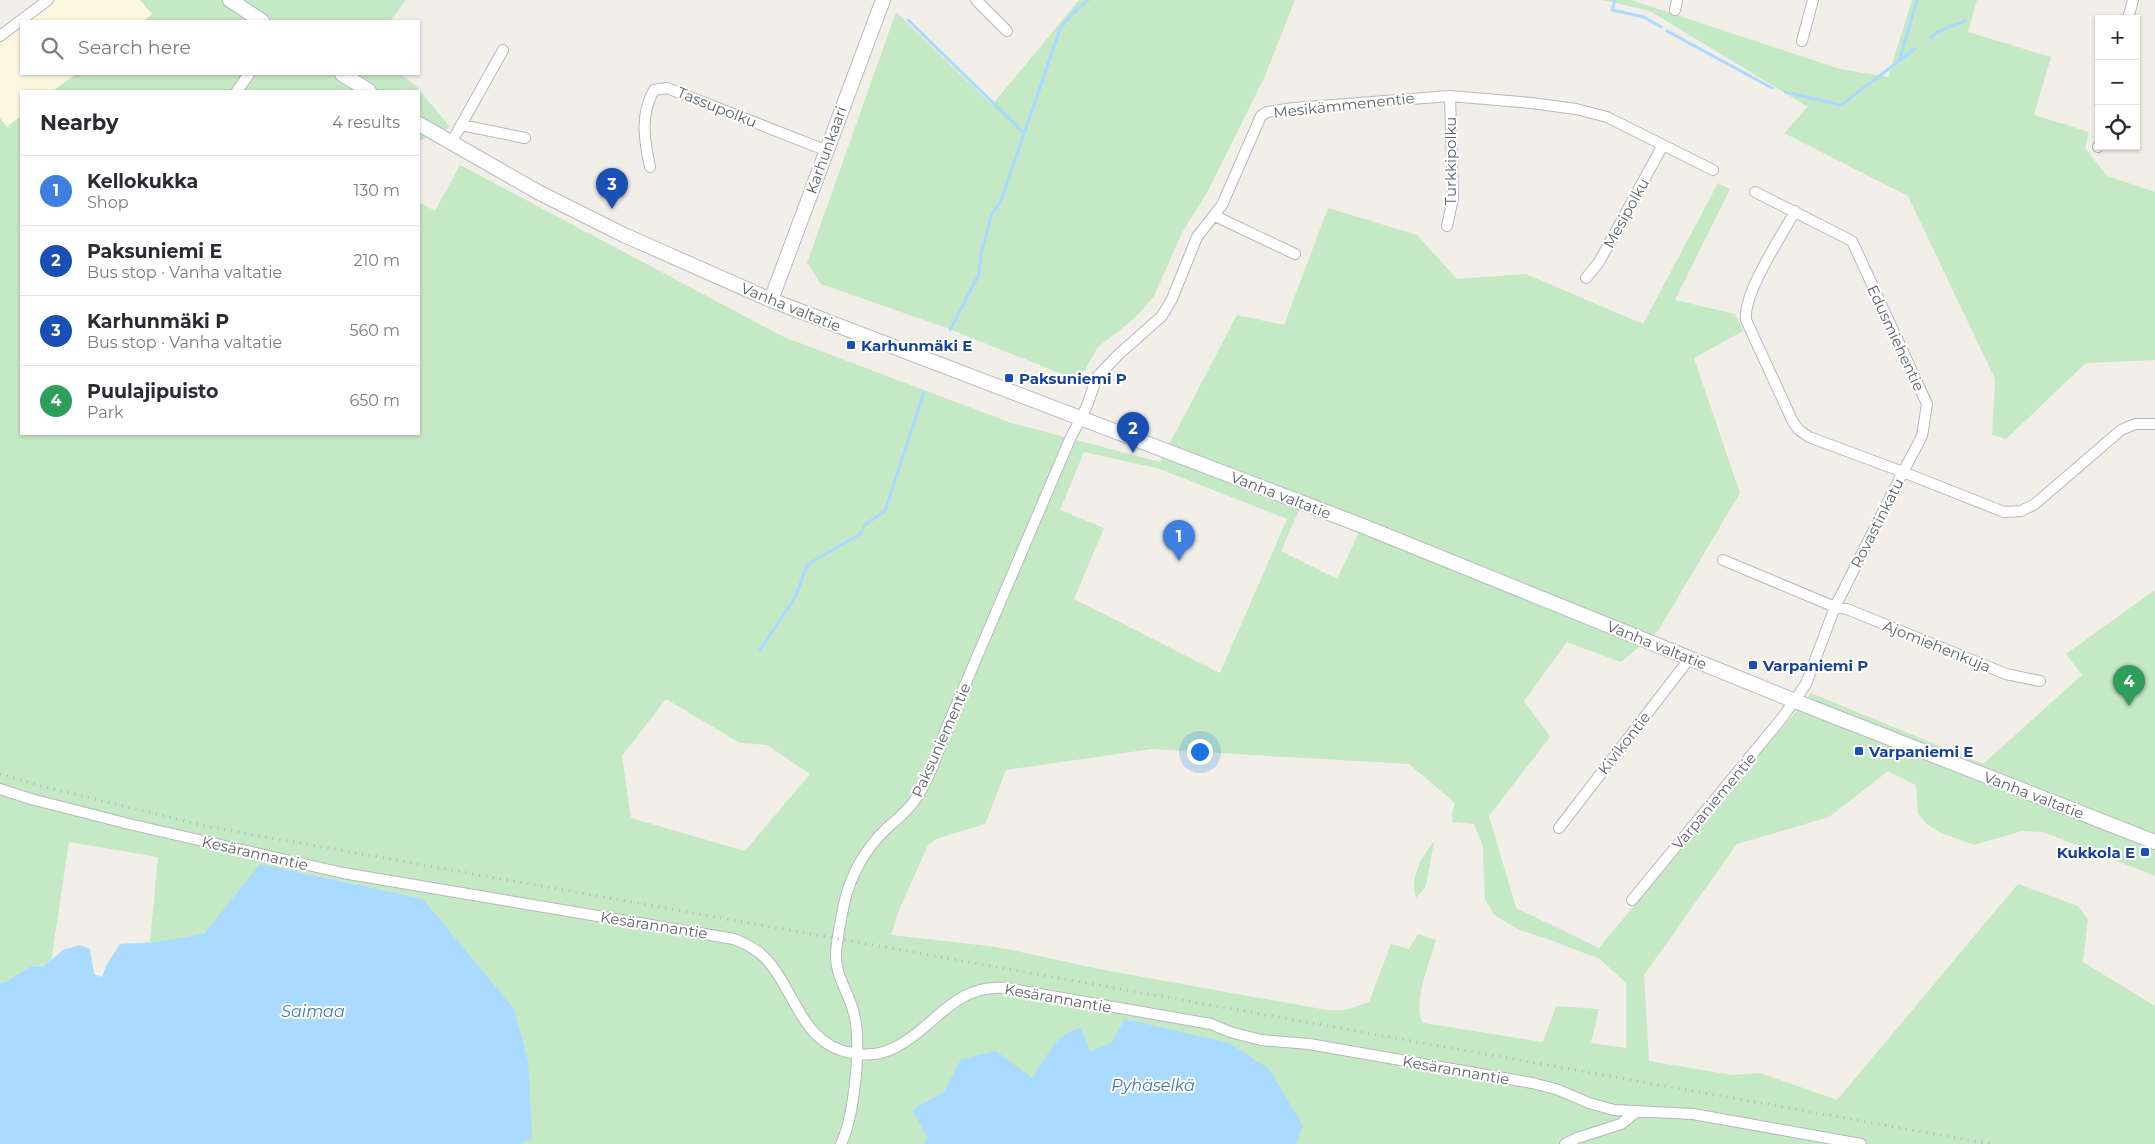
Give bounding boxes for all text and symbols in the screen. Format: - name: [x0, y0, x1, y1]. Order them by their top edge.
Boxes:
- map controls: [2095, 15, 2140, 150]
- button: +: [2095, 15, 2140, 60]
- search box: [20, 20, 420, 75]
- icon: search: [38, 34, 66, 62]
- text: Search here: [78, 36, 191, 59]
- button: −: [2095, 60, 2140, 105]
- street label: Tassupolku: [674, 82, 760, 132]
- street label: Mesikämmenentie: [1272, 88, 1416, 122]
- street label: Karhunkaari: [801, 104, 851, 196]
- button: locate: [2095, 105, 2140, 150]
- text: Nearby: [40, 110, 119, 135]
- text: 4 results: [332, 113, 400, 132]
- street label: Turkkipolku: [1441, 117, 1460, 205]
- pin: 3: [596, 168, 628, 209]
- text: Kellokukka: [87, 170, 198, 193]
- street label: Mesipolku: [1599, 175, 1653, 251]
- text: 1: [53, 181, 59, 200]
- text: 130 m: [353, 181, 400, 200]
- text: Shop: [87, 193, 129, 212]
- text: Paksuniemi E: [87, 240, 222, 263]
- text: 2: [51, 251, 61, 270]
- text: 210 m: [353, 251, 400, 270]
- text: Bus stop · Vanha valtatie: [87, 263, 282, 282]
- street label: Vanha valtatie: [738, 278, 844, 336]
- street label: Edusmiehentie: [1863, 282, 1929, 394]
- text: Karhunmäki P: [87, 310, 229, 333]
- text: 3: [51, 321, 61, 340]
- text: 560 m: [349, 321, 400, 340]
- text: Bus stop · Vanha valtatie: [87, 333, 282, 352]
- place label: Karhunmäki E: [861, 336, 972, 355]
- marker: Karhunmäki E: [845, 339, 857, 351]
- place label: Paksuniemi P: [1019, 369, 1127, 388]
- marker: Paksuniemi P: [1003, 372, 1015, 384]
- text: Puulajipuisto: [87, 380, 218, 403]
- text: 4: [50, 391, 62, 410]
- text: 650 m: [349, 391, 400, 410]
- text: Park: [87, 403, 124, 422]
- pin: 2: [1117, 412, 1149, 453]
- street label: Vanha valtatie: [1228, 467, 1334, 523]
- street label: Rovastinkatu: [1846, 475, 1908, 571]
- pin: 1: [1163, 520, 1195, 561]
- street label: Vanha valtatie: [1604, 616, 1710, 674]
- street label: Ajomiehenkuja: [1880, 616, 1994, 676]
- place label: Varpaniemi P: [1762, 656, 1868, 675]
- marker: Varpaniemi P: [1747, 659, 1759, 671]
- pin: 4: [2113, 665, 2145, 706]
- street label: Paksuniementie: [907, 680, 975, 800]
- street label: Kivikontie: [1594, 708, 1654, 778]
- your location: [1187, 739, 1213, 765]
- place label: Varpaniemi E: [1868, 742, 1973, 761]
- marker: Varpaniemi E: [1853, 745, 1865, 757]
- street label: Varpaniementie: [1668, 749, 1760, 853]
- street label: Vanha valtatie: [1981, 767, 2087, 823]
- street label: Kesärannantie: [200, 832, 310, 874]
- place label: Kukkola E: [2057, 843, 2135, 862]
- marker: Kukkola E: [2139, 846, 2151, 858]
- street label: Kesärannantie: [599, 907, 709, 943]
- street label: Kesärannantie: [1003, 979, 1113, 1017]
- water label: Saimaa: [281, 1002, 345, 1021]
- street label: Kesärannantie: [1401, 1051, 1511, 1089]
- water label: Pyhäselkä: [1111, 1076, 1195, 1095]

